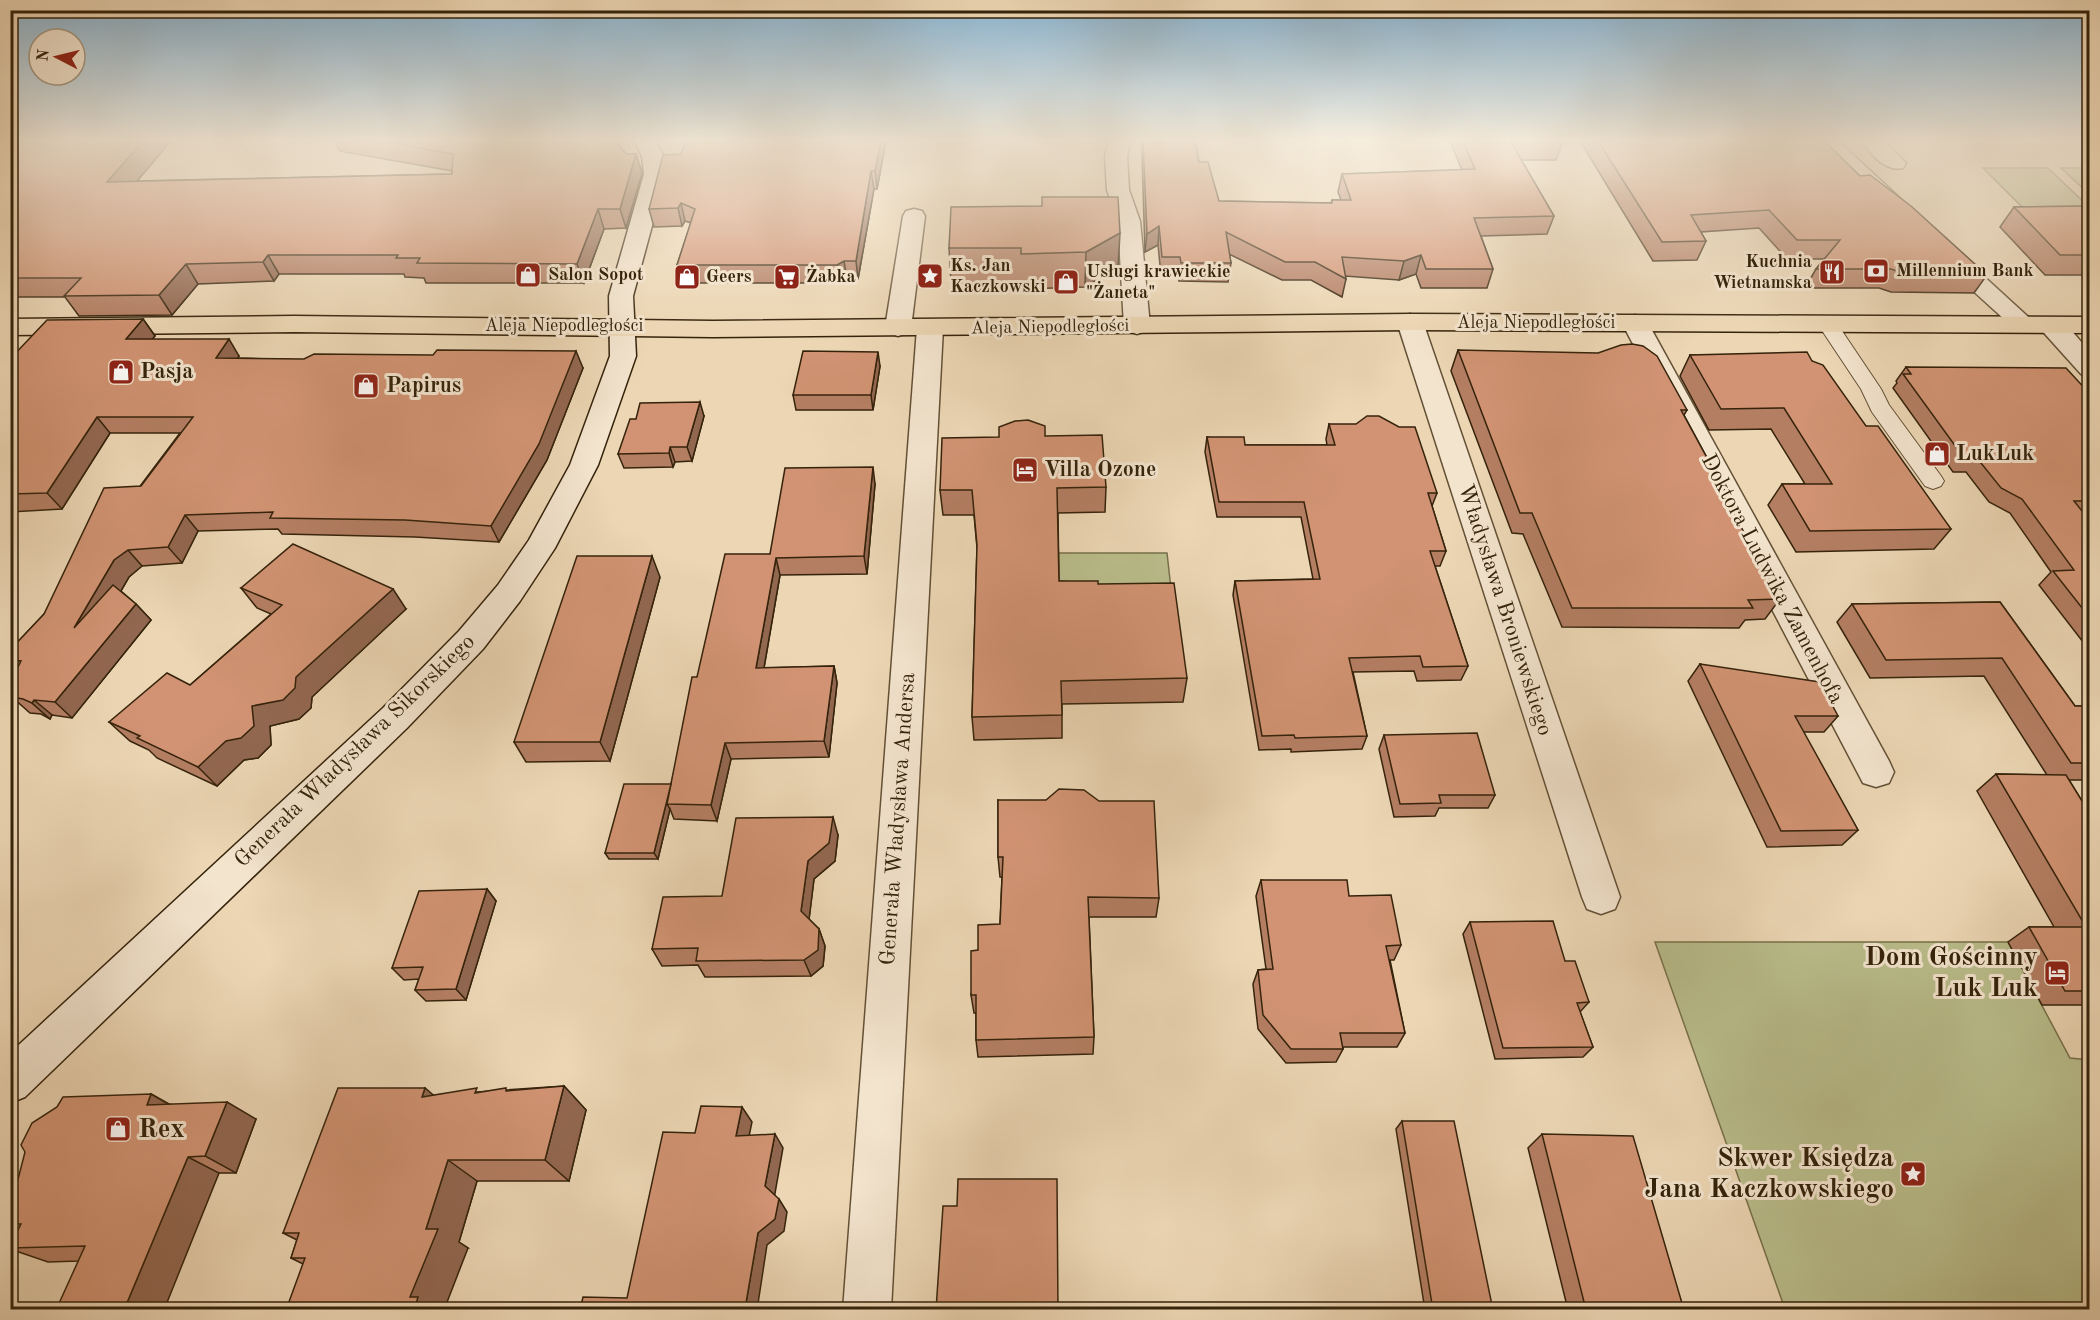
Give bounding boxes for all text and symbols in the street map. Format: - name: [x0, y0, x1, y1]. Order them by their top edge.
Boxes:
- north arrow: [27, 27, 87, 87]
- text: N: [35, 48, 53, 62]
- place label: Kuchnia Wietnamska: [1713, 253, 1812, 292]
- bank icon: Millennium Bank: [1861, 256, 1891, 286]
- place label: Ks. Jan Kaczkowski: [950, 257, 1046, 296]
- restaurant icon: Kuchnia Wietnamska: [1817, 257, 1847, 287]
- shop icon: Salon Sopot: [513, 260, 543, 290]
- place icon: Ks. Jan Kaczkowski: [915, 261, 945, 291]
- shop icon: Geers: [672, 262, 702, 292]
- supermarket icon: Żabka: [772, 262, 802, 292]
- place label: Millennium Bank: [1896, 262, 2034, 280]
- place label: Usługi krawieckie "Żaneta": [1086, 263, 1231, 302]
- place label: Żabka: [806, 265, 856, 286]
- place label: Salon Sopot: [548, 266, 644, 284]
- shop icon: Usługi krawieckie "Żaneta": [1051, 267, 1081, 297]
- place label: Geers: [706, 268, 752, 286]
- street label: Aleja Niepodległości: [1457, 314, 1615, 332]
- street label: Aleja Niepodległości: [485, 317, 643, 335]
- street label: Aleja Niepodległości: [971, 317, 1130, 337]
- shop icon: Pasja: [106, 357, 136, 387]
- place label: Pasja: [140, 361, 193, 383]
- shop icon: Papirus: [351, 371, 381, 401]
- place label: Papirus: [386, 375, 461, 397]
- shop icon: LukLuk: [1922, 439, 1952, 469]
- place label: LukLuk: [1956, 443, 2034, 465]
- street label: Doktora Ludwika Zamenhofa: [1697, 451, 1847, 708]
- hotel icon: Villa Ozone: [1010, 455, 1040, 485]
- place label: Villa Ozone: [1044, 459, 1156, 481]
- street label: Władysława Broniewskiego: [1454, 482, 1556, 738]
- street label: Generała Władysława Sikorskiego: [231, 630, 479, 872]
- street label: Generała Władysława Andersa: [877, 672, 919, 966]
- place label: Dom Gościnny Luk Luk: [1865, 944, 2038, 1002]
- hotel icon: Dom Gościnny Luk Luk: [2042, 958, 2072, 988]
- shop icon: Rex: [103, 1114, 133, 1144]
- place label: Rex: [138, 1116, 185, 1143]
- place label: Skwer Księdza Jana Kaczkowskiego: [1645, 1145, 1894, 1203]
- place icon: Skwer Księdza Jana Kaczkowskiego: [1898, 1159, 1928, 1189]

